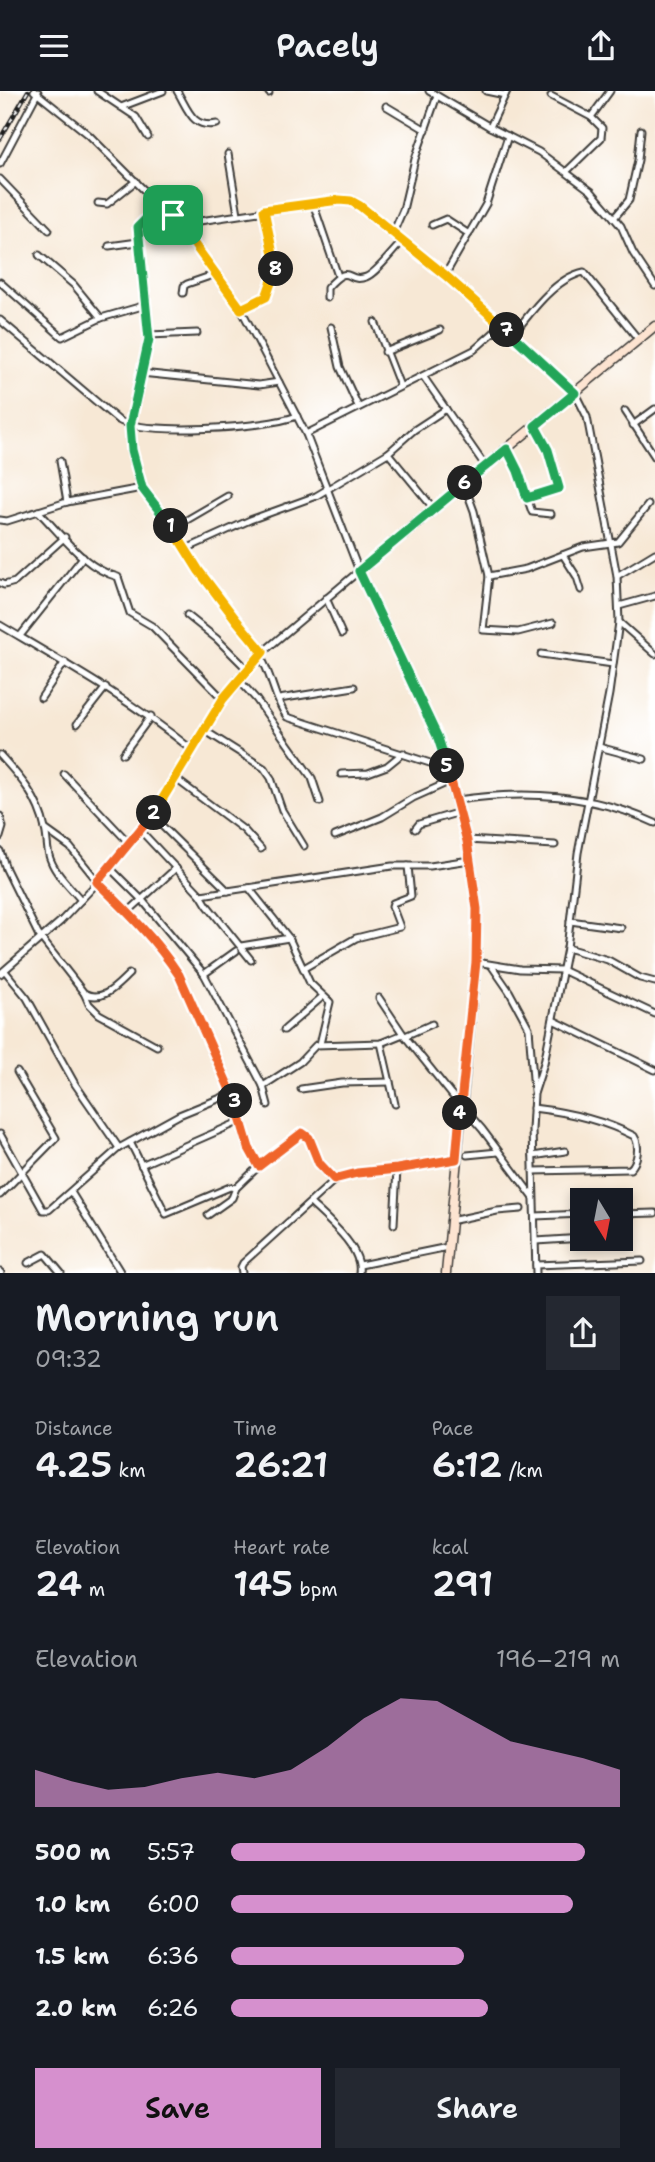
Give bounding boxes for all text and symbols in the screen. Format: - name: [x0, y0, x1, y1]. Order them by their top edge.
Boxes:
- text: Pacely: [276, 24, 379, 67]
- icon: menu: [35, 27, 73, 65]
- icon: share: [582, 27, 620, 65]
- pin: [143, 185, 203, 245]
- icon: arrive: [154, 196, 192, 234]
- pin: 8: [258, 251, 294, 287]
- text: 8: [269, 256, 282, 281]
- pin: 7: [490, 313, 524, 347]
- text: 7: [500, 317, 513, 342]
- pin: 6: [448, 465, 482, 501]
- text: 6: [458, 470, 471, 495]
- pin: 1: [154, 509, 188, 543]
- text: 1: [166, 513, 175, 538]
- pin: 5: [430, 749, 464, 783]
- text: 5: [441, 753, 452, 778]
- pin: 2: [136, 795, 172, 831]
- text: 2: [147, 800, 160, 825]
- pin: 3: [218, 1083, 252, 1119]
- text: 3: [228, 1088, 241, 1113]
- pin: 4: [442, 1095, 477, 1131]
- text: 4: [453, 1100, 466, 1125]
- north arrow: [570, 1188, 634, 1251]
- map controls: [570, 1188, 633, 1251]
- text: Morning run: [35, 1292, 279, 1343]
- button: share: [546, 1296, 620, 1370]
- text: 09:32: [35, 1344, 102, 1374]
- text: Distance: [35, 1416, 113, 1441]
- text: Time: [233, 1416, 277, 1441]
- text: Pace: [432, 1416, 473, 1441]
- text: 4.25: [35, 1441, 112, 1488]
- text: 26:21: [233, 1441, 328, 1488]
- text: 6:12: [432, 1441, 502, 1488]
- text: km: [112, 1458, 146, 1483]
- text: /km: [502, 1458, 543, 1483]
- text: Elevation: [35, 1535, 120, 1560]
- text: Heart rate: [233, 1535, 330, 1560]
- text: kcal: [432, 1535, 469, 1560]
- text: 24: [35, 1560, 82, 1607]
- text: 145: [233, 1560, 293, 1607]
- text: 291: [432, 1560, 494, 1607]
- text: m: [82, 1577, 105, 1602]
- text: bpm: [293, 1577, 338, 1602]
- text: Elevation: [35, 1644, 138, 1674]
- text: 196–219 m: [496, 1644, 620, 1674]
- text: 500 m: [35, 1837, 110, 1867]
- text: 5:57: [147, 1837, 195, 1867]
- text: 1.0 km: [35, 1889, 110, 1919]
- text: 6:00: [147, 1889, 200, 1919]
- text: 1.5 km: [35, 1941, 109, 1971]
- text: 6:36: [147, 1941, 199, 1971]
- text: 2.0 km: [35, 1993, 117, 2023]
- text: 6:26: [147, 1993, 199, 2023]
- button: Save: [35, 2068, 321, 2148]
- button: Share: [335, 2068, 620, 2148]

